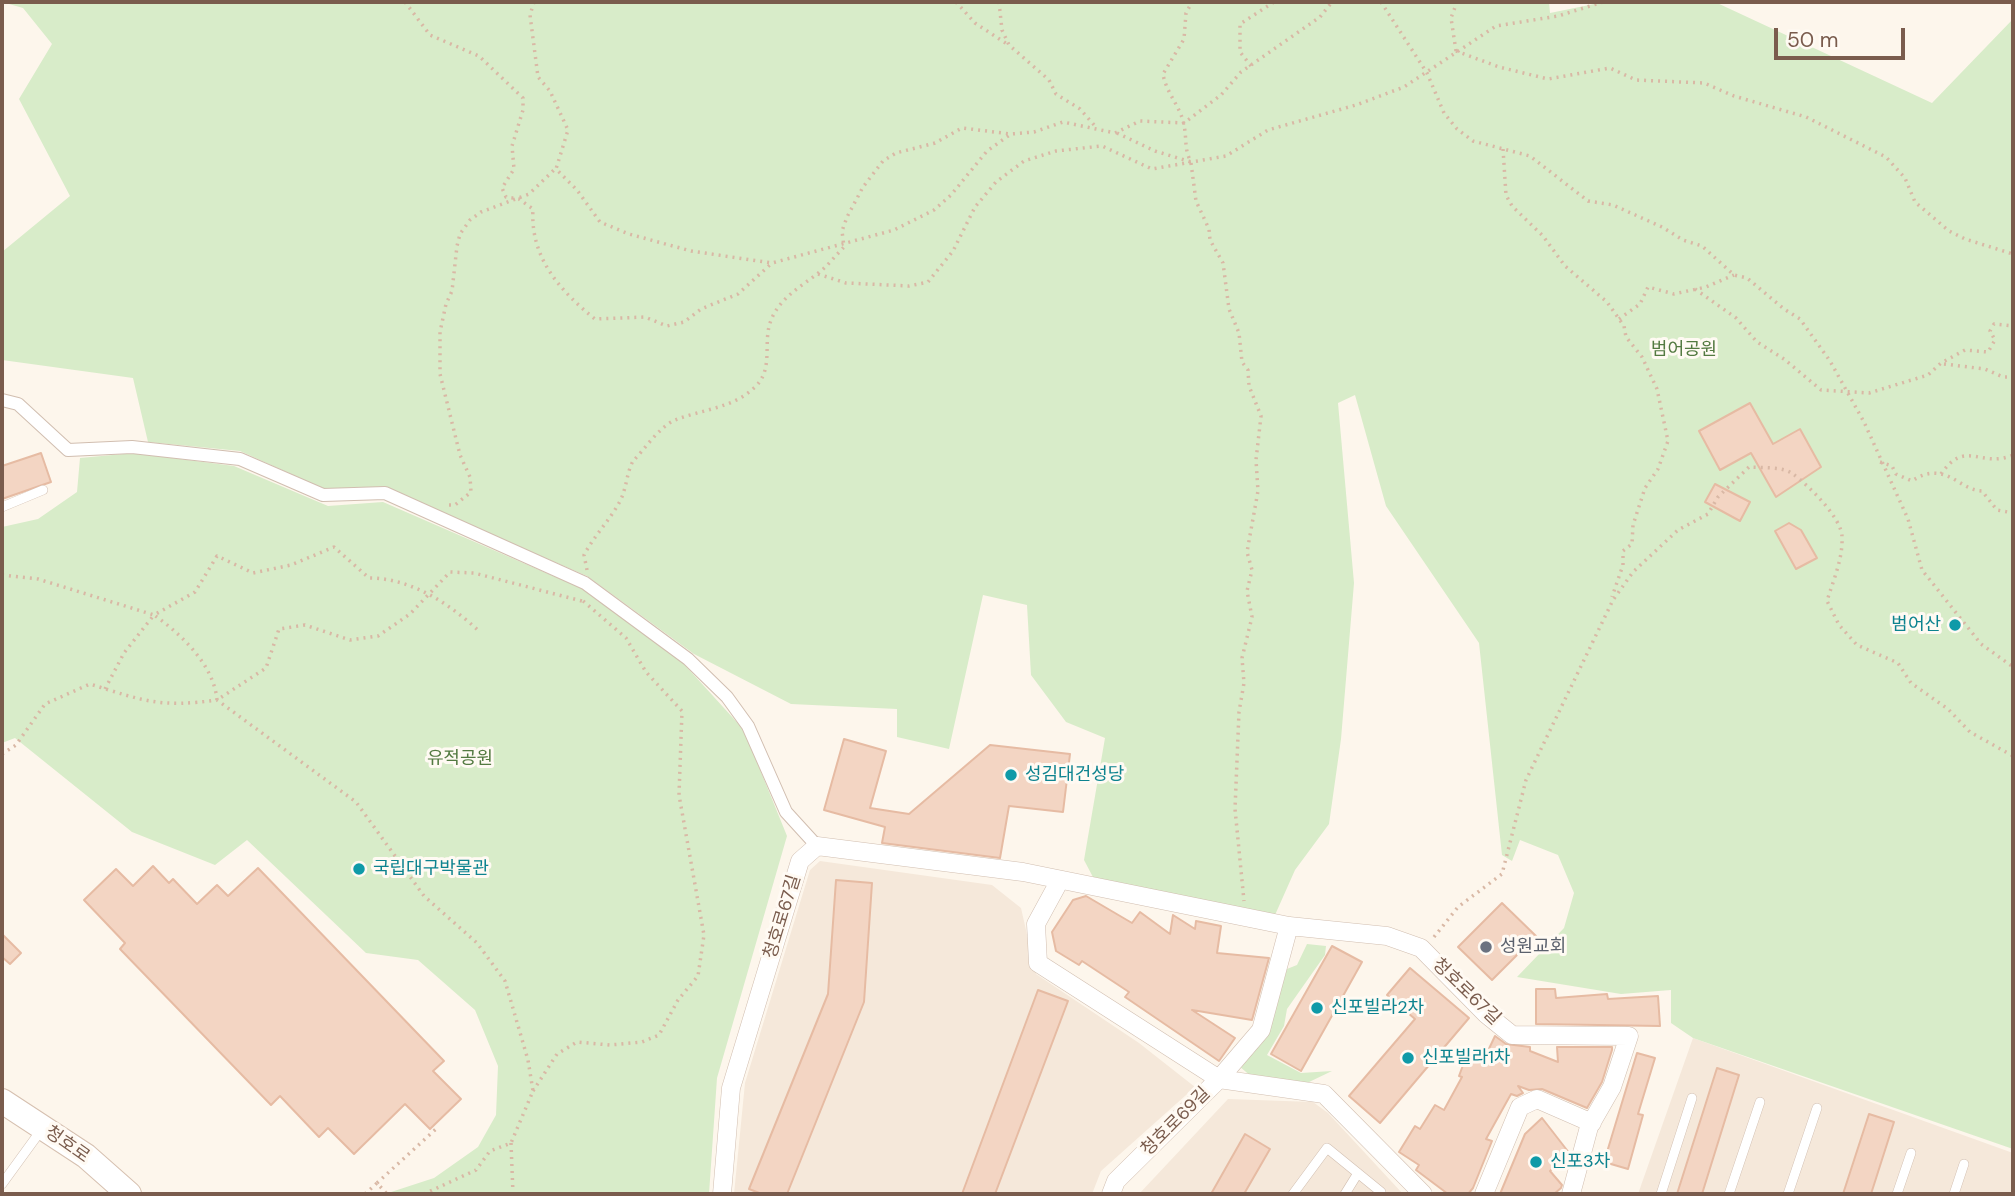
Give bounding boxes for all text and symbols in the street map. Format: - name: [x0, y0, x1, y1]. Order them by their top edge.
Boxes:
- scale bar: [1777, 14, 1908, 58]
- text: 50 m: [1787, 26, 1838, 54]
- park label: 범어공원: [1651, 339, 1717, 361]
- place label: 범어산: [1891, 614, 1941, 636]
- marker: 범어산: [1947, 617, 1963, 633]
- park label: 유적공원: [427, 748, 493, 770]
- place label: 성김대건성당: [1025, 764, 1124, 786]
- marker: 성김대건성당: [1003, 767, 1019, 783]
- place label: 국립대구박물관: [373, 858, 489, 880]
- marker: 국립대구박물관: [351, 861, 367, 877]
- street label: 청호로67길: [760, 872, 806, 962]
- place label: 성원교회: [1500, 936, 1566, 958]
- marker: 성원교회: [1478, 939, 1494, 955]
- street label: 청호로67길: [1427, 954, 1505, 1030]
- place label: 신포빌라2차: [1331, 997, 1424, 1019]
- marker: 신포빌라2차: [1309, 1000, 1325, 1016]
- place label: 신포빌라1차: [1422, 1047, 1510, 1069]
- marker: 신포빌라1차: [1400, 1050, 1416, 1066]
- street label: 청호로69길: [1137, 1083, 1215, 1161]
- street label: 청호로: [40, 1122, 94, 1168]
- place label: 신포3차: [1550, 1151, 1610, 1173]
- marker: 신포3차: [1528, 1154, 1544, 1170]

